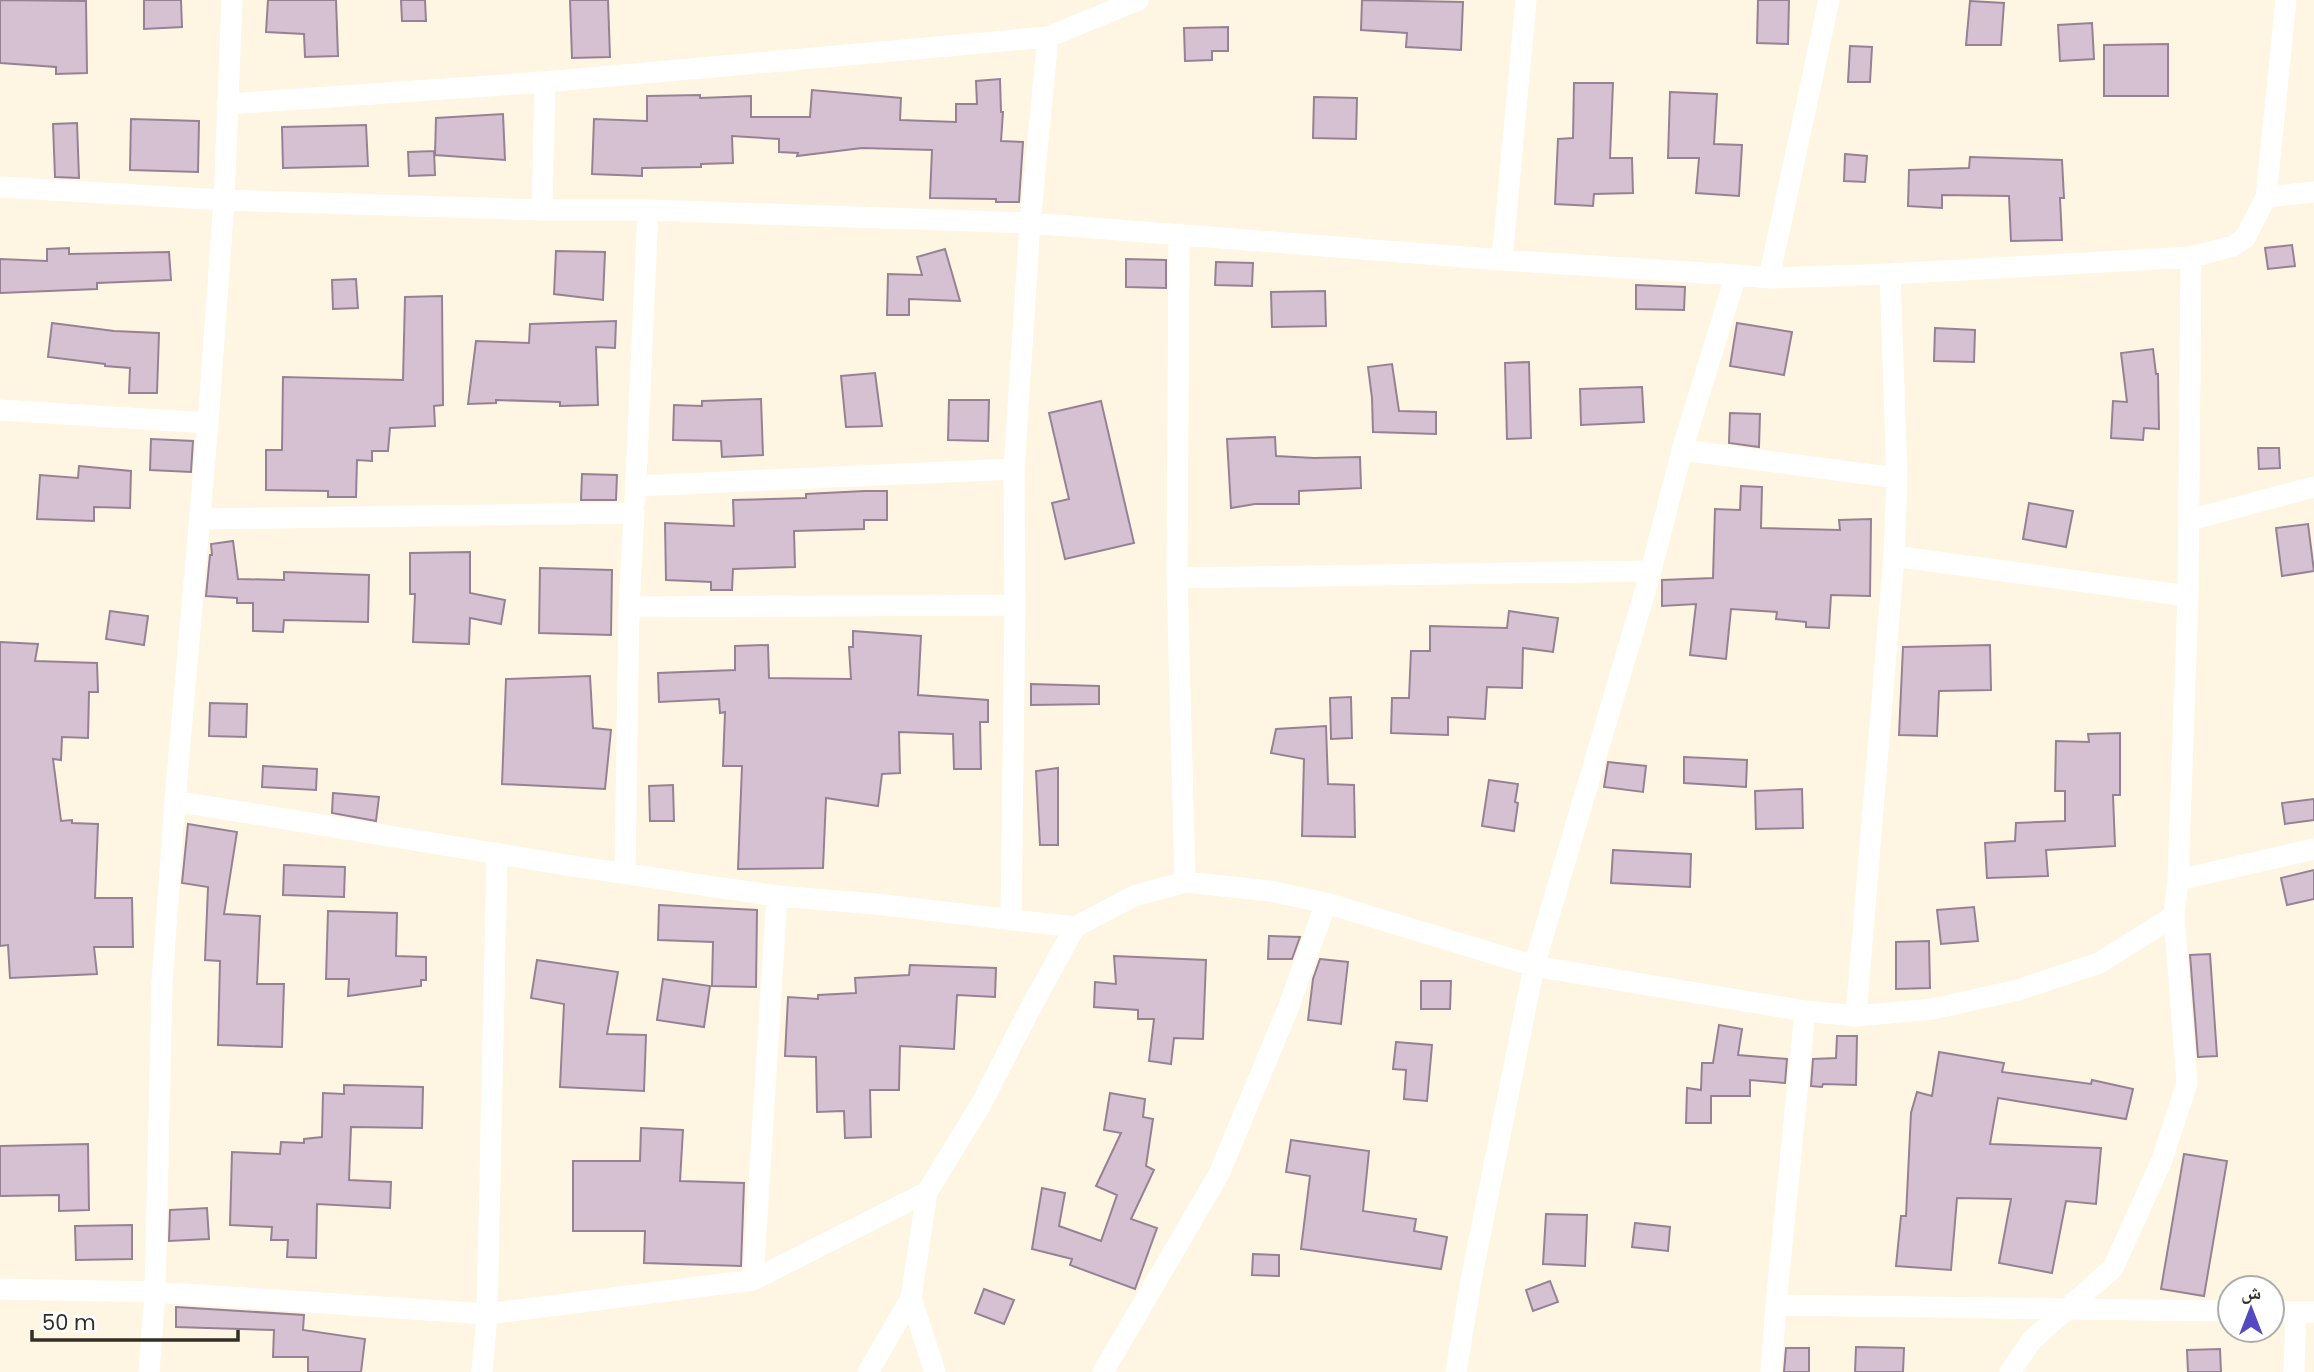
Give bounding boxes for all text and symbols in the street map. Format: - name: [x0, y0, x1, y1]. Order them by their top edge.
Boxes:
- north arrow: [2216, 1274, 2286, 1344]
- text: ش: [2241, 1279, 2261, 1306]
- scale bar: [32, 1298, 238, 1342]
- text: 50 m: [42, 1308, 96, 1337]

